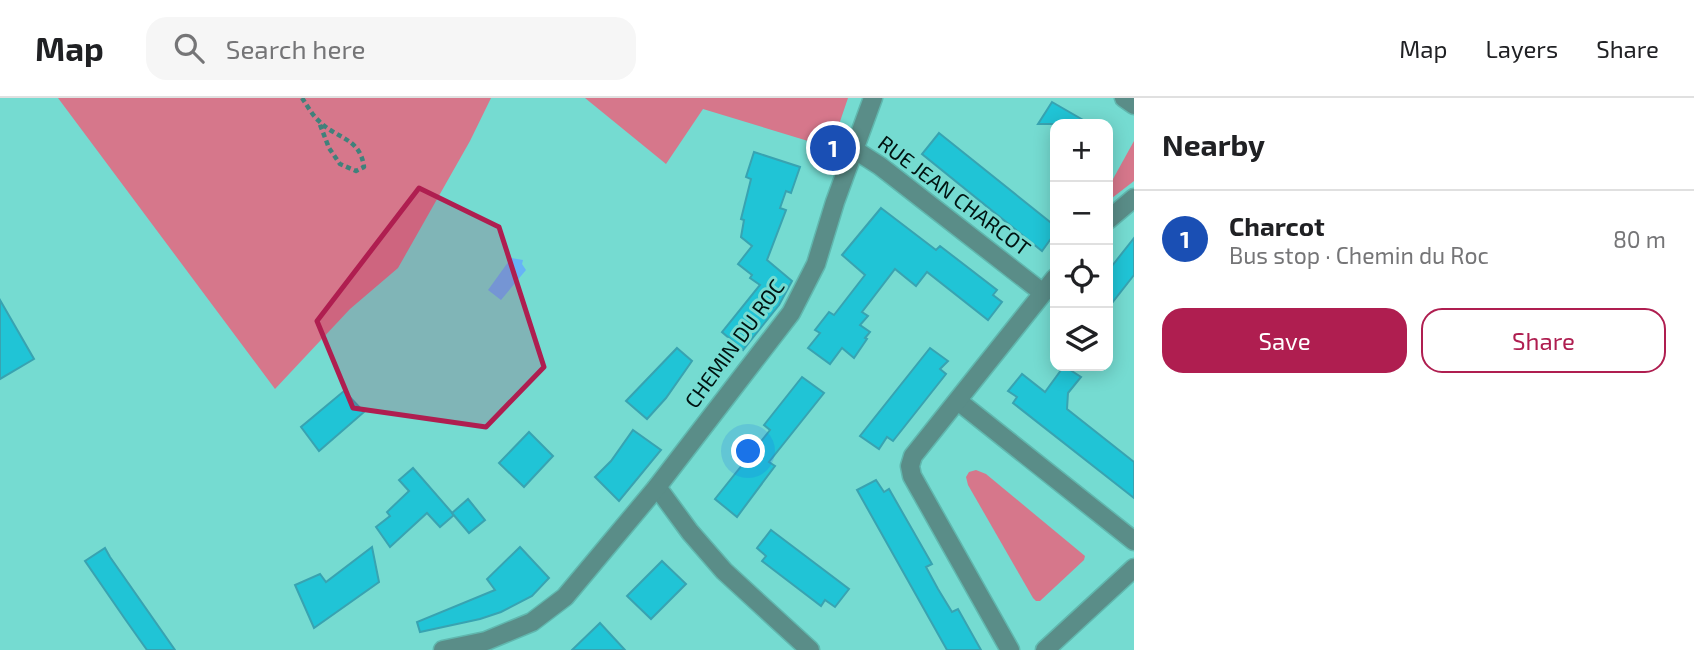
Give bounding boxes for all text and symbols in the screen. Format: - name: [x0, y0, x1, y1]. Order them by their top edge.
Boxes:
- search box: [146, 17, 636, 80]
- text: Map: [35, 28, 104, 68]
- icon: search: [170, 29, 208, 67]
- text: Search here: [226, 33, 365, 64]
- text: Map: [1399, 34, 1447, 63]
- text: Layers: [1485, 34, 1558, 63]
- text: Share: [1596, 34, 1659, 63]
- map controls: [1050, 119, 1113, 371]
- button: +: [1050, 119, 1113, 182]
- pin: 1: [810, 122, 856, 174]
- text: Nearby: [1162, 126, 1265, 162]
- street label: RUE JEAN CHARCOT: [874, 129, 1036, 260]
- button: −: [1050, 182, 1113, 245]
- text: Charcot: [1229, 210, 1325, 241]
- text: 1: [1180, 225, 1190, 253]
- text: 80 m: [1613, 225, 1666, 253]
- text: Bus stop · Chemin du Roc: [1229, 241, 1489, 269]
- button: locate: [1050, 245, 1113, 308]
- street label: CHEMIN DU ROC: [679, 274, 789, 412]
- button: layers: [1050, 308, 1113, 371]
- button: Save: [1162, 308, 1407, 373]
- button: Share: [1421, 308, 1666, 373]
- your location: [731, 434, 765, 468]

